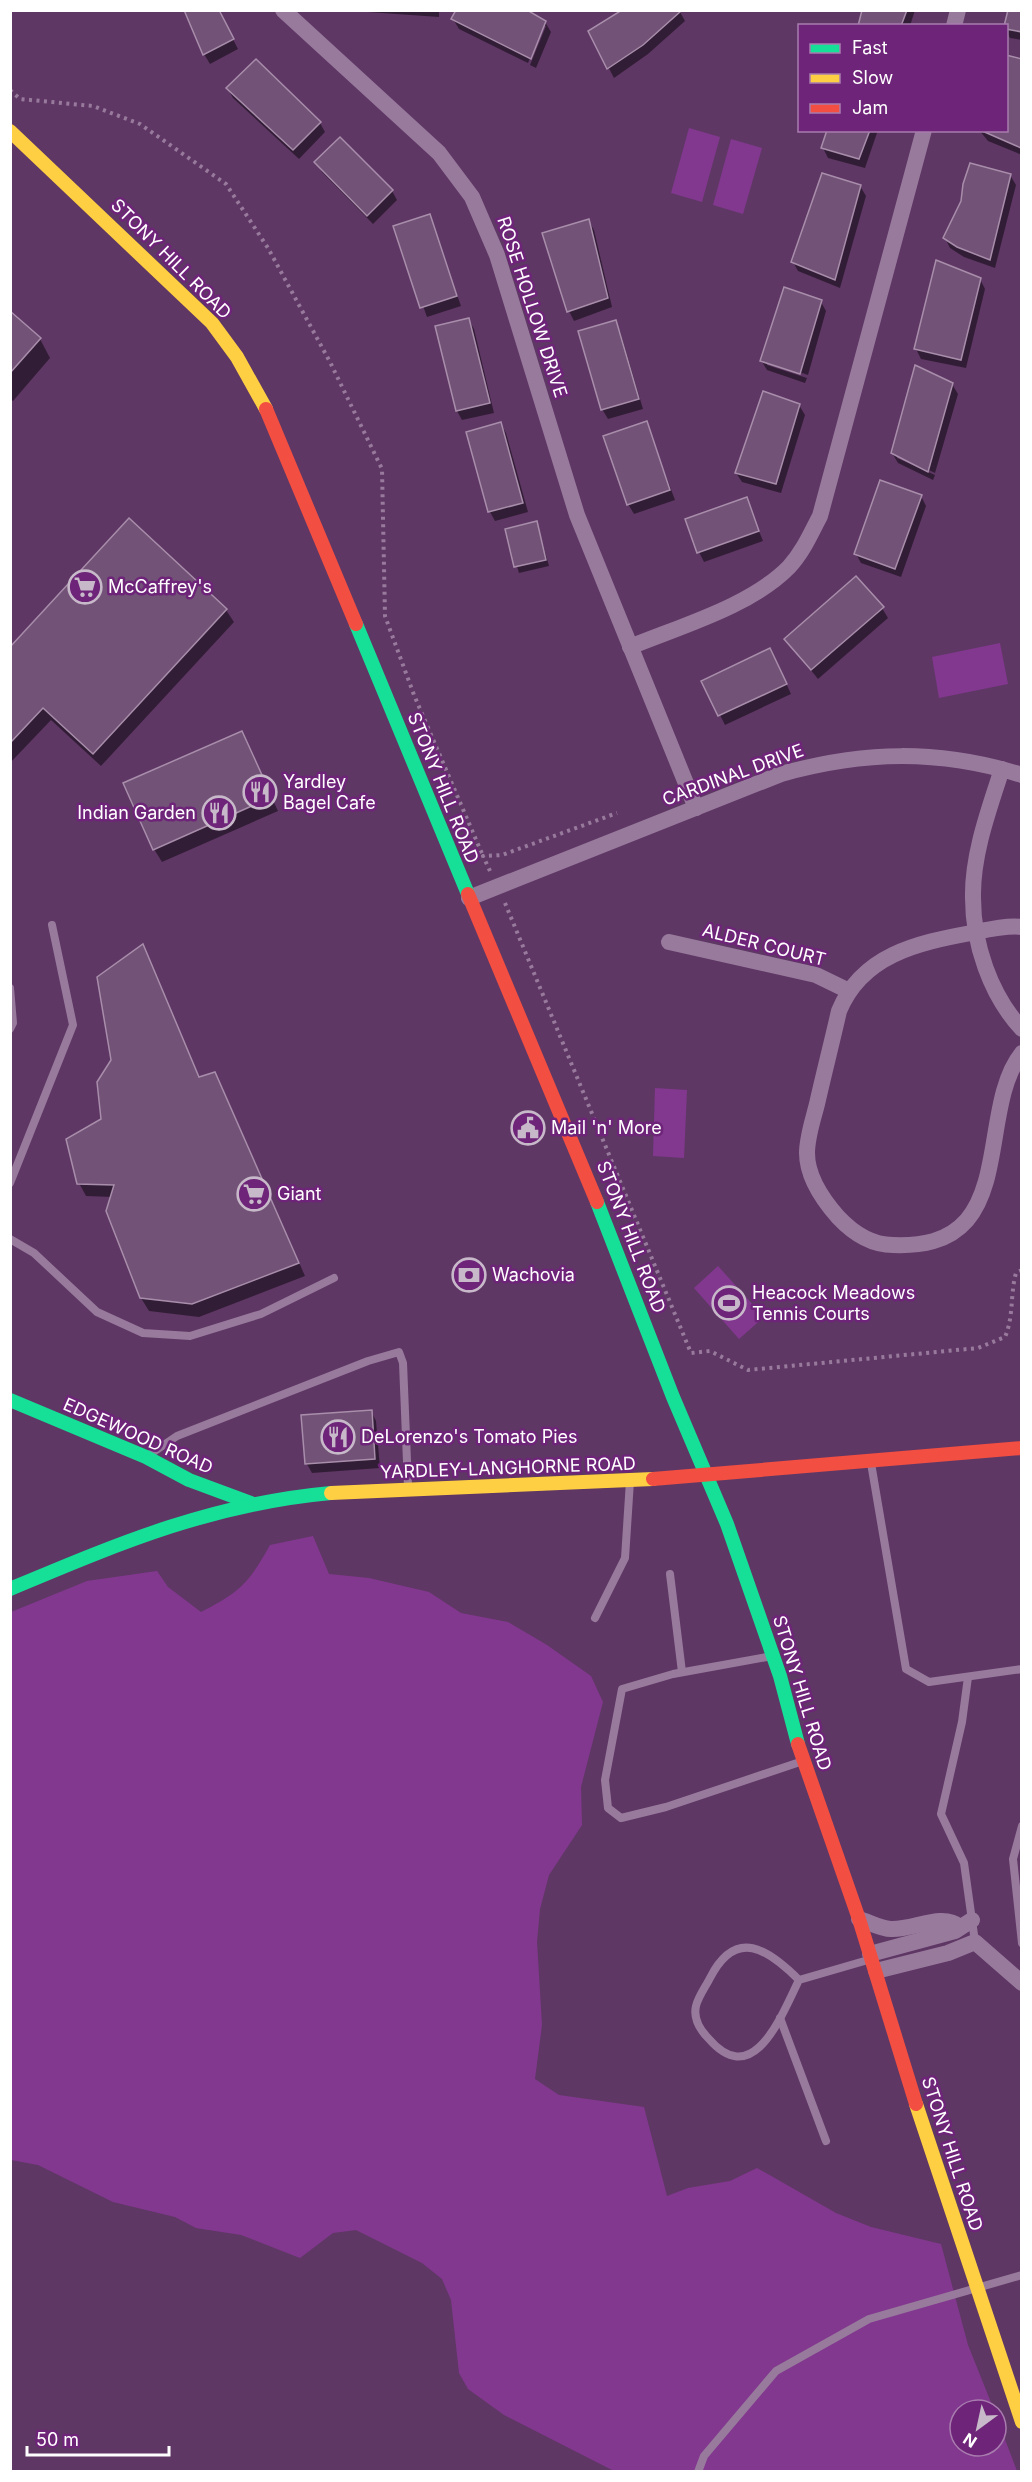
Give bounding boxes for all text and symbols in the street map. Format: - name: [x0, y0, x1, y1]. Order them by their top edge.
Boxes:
- legend: [798, 24, 1008, 132]
- text: Fast: [852, 37, 888, 58]
- text: Slow: [852, 67, 893, 88]
- text: Jam: [852, 97, 888, 118]
- street label: STONY HILL ROAD: [107, 194, 236, 323]
- street label: ROSE HOLLOW DRIVE: [493, 214, 572, 400]
- supermarket icon: McCaffrey's: [67, 569, 103, 605]
- place label: McCaffrey's: [108, 576, 212, 597]
- street label: STONY HILL ROAD: [404, 709, 483, 866]
- street label: CARDINAL DRIVE: [659, 739, 806, 810]
- place label: Yardley Bagel Cafe: [283, 771, 376, 813]
- restaurant icon: Yardley Bagel Cafe: [242, 774, 278, 810]
- restaurant icon: Indian Garden: [201, 795, 237, 831]
- place label: Indian Garden: [77, 802, 196, 823]
- street label: ALDER COURT: [700, 919, 828, 970]
- public building icon: Mail 'n' More: [510, 1110, 546, 1146]
- place label: Mail 'n' More: [551, 1117, 662, 1138]
- street label: STONY HILL ROAD: [593, 1158, 670, 1316]
- supermarket icon: Giant: [236, 1176, 272, 1212]
- place label: Giant: [277, 1183, 322, 1204]
- bank icon: Wachovia: [451, 1257, 487, 1293]
- place label: Wachovia: [492, 1264, 575, 1285]
- place label: Heacock Meadows Tennis Courts: [752, 1282, 915, 1324]
- sports icon: Heacock Meadows Tennis Courts: [711, 1285, 747, 1321]
- street label: EDGEWOOD ROAD: [60, 1393, 216, 1478]
- restaurant icon: DeLorenzo's Tomato Pies: [320, 1419, 356, 1455]
- place label: DeLorenzo's Tomato Pies: [361, 1426, 578, 1447]
- street label: YARDLEY-LANGHORNE ROAD: [380, 1453, 636, 1482]
- street label: STONY HILL ROAD: [769, 1613, 836, 1773]
- street label: STONY HILL ROAD: [918, 2074, 987, 2234]
- north arrow: [948, 2398, 1008, 2458]
- scale bar: [27, 2419, 170, 2457]
- text: 50 m: [36, 2429, 79, 2450]
- text: N: [959, 2429, 980, 2452]

